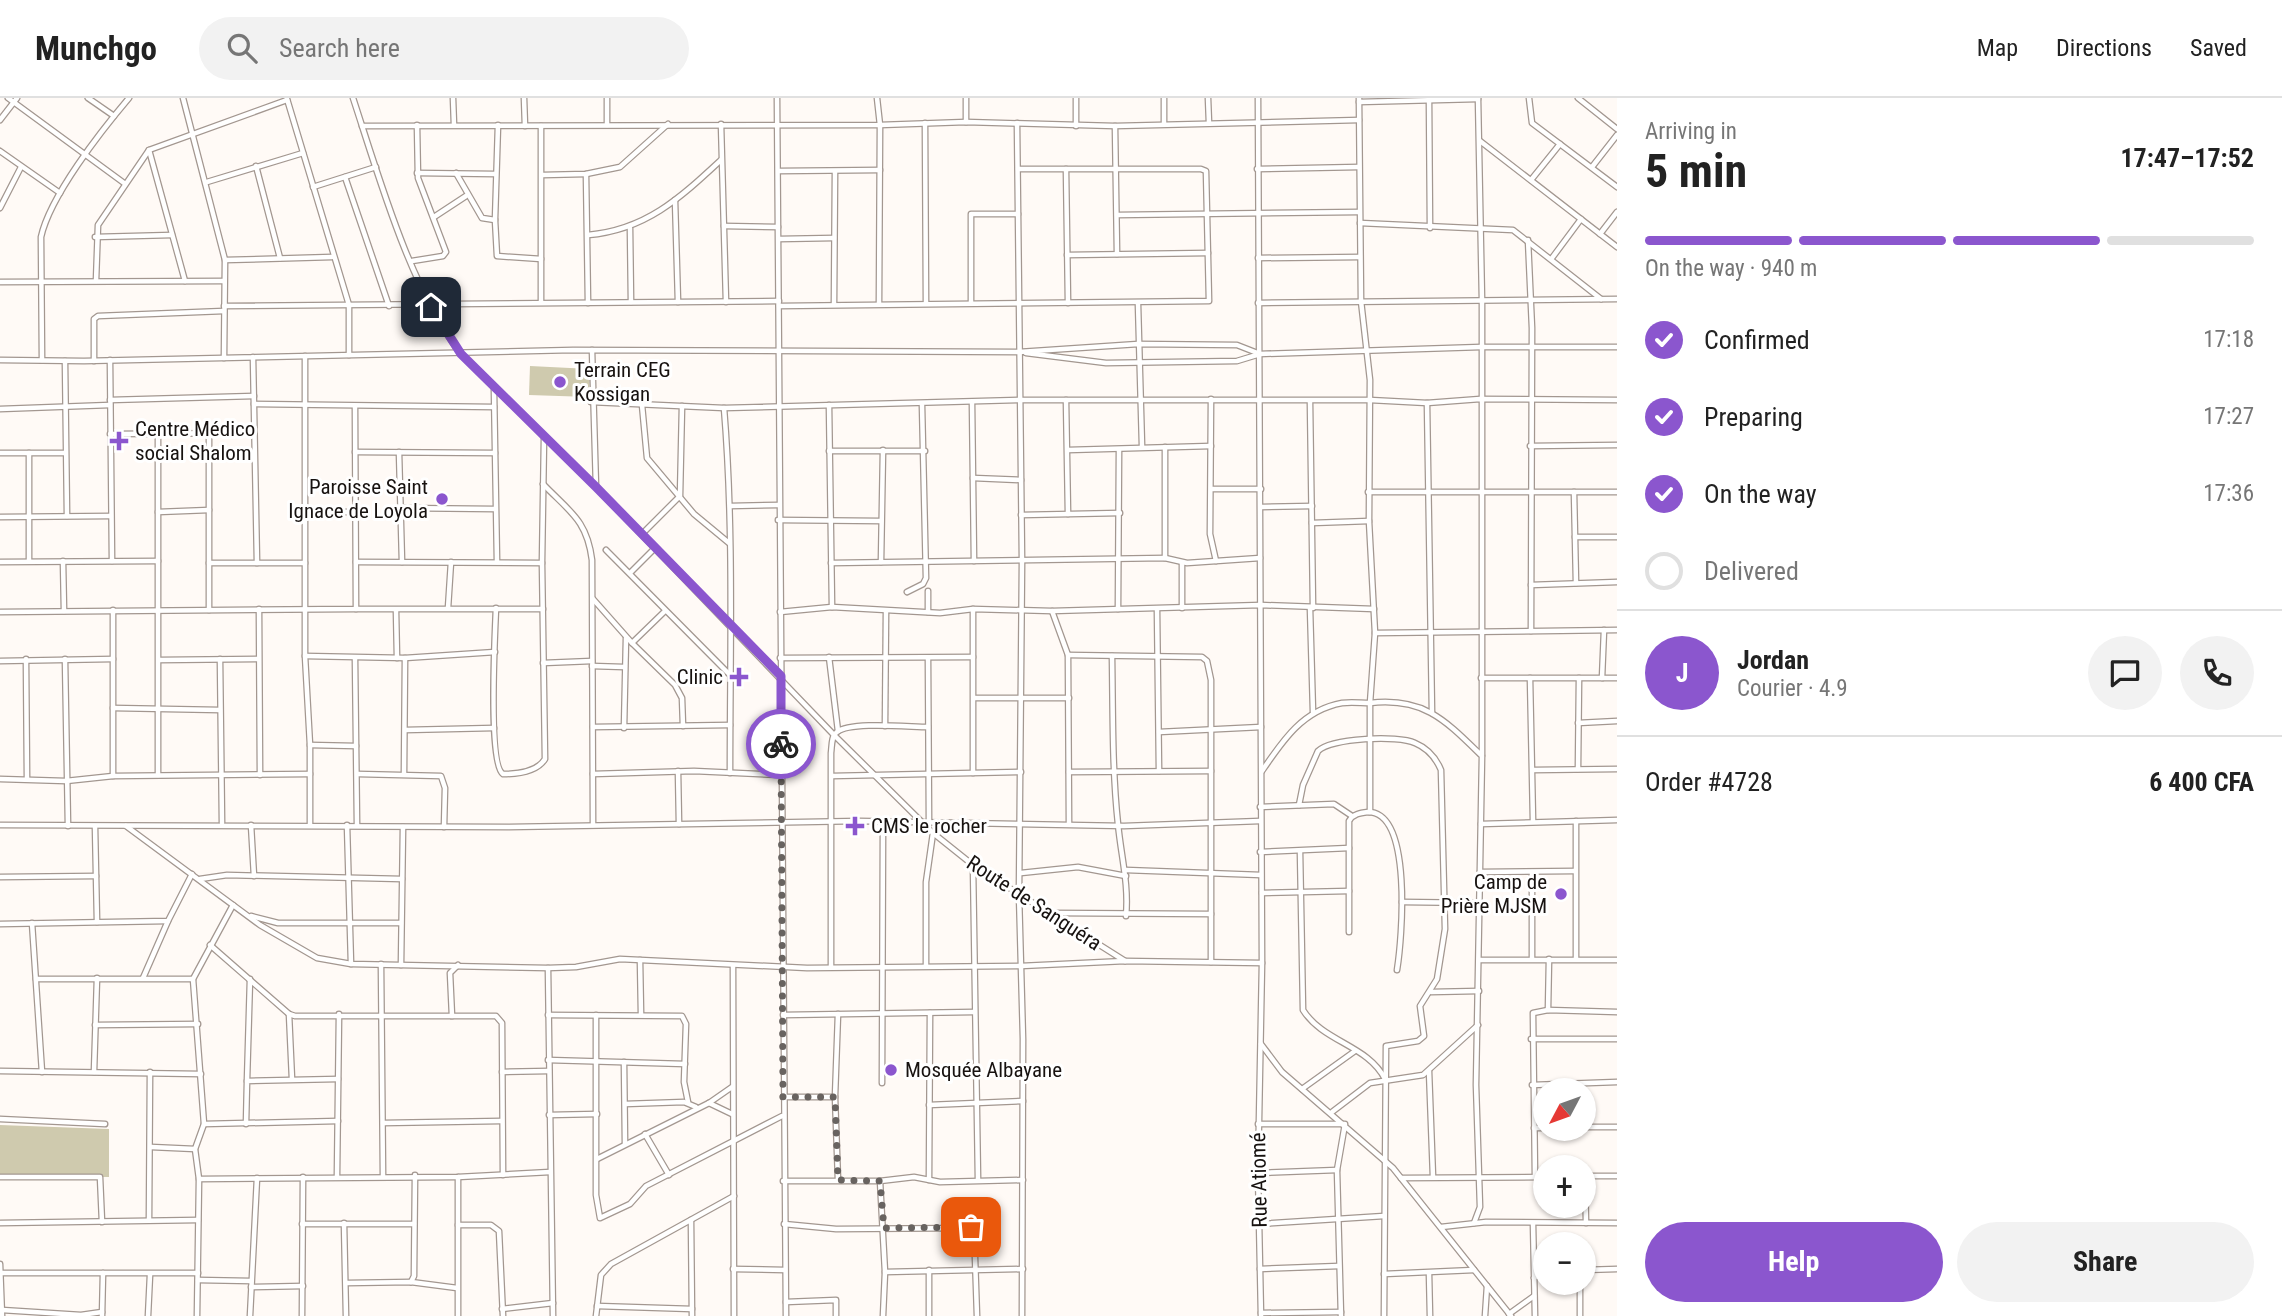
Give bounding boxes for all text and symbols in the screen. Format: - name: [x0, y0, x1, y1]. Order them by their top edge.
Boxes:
- search box: [199, 17, 689, 80]
- text: Munchgo: [35, 29, 157, 68]
- icon: search: [223, 29, 261, 67]
- text: Search here: [279, 33, 400, 63]
- text: Map: [1977, 34, 2018, 62]
- text: Directions: [2056, 34, 2152, 62]
- text: Saved: [2190, 34, 2247, 62]
- text: Arriving in: [1645, 118, 1737, 145]
- text: 17:47–17:52: [2120, 143, 2254, 173]
- text: 5 min: [1645, 144, 1747, 198]
- text: On the way · 940 m: [1645, 255, 1817, 282]
- pin: [401, 277, 461, 337]
- icon: home: [412, 288, 450, 326]
- icon: check: [1645, 321, 1683, 359]
- text: Confirmed: [1704, 325, 1810, 355]
- text: 17:18: [2203, 326, 2254, 353]
- place label: Terrain CEG Kossigan: [574, 358, 671, 406]
- marker: Terrain CEG Kossigan: [552, 374, 568, 390]
- icon: check: [1645, 398, 1683, 436]
- text: Preparing: [1704, 402, 1803, 432]
- text: 17:27: [2203, 403, 2254, 430]
- place label: Centre Médico social Shalom: [135, 417, 255, 465]
- marker: Centre Médico social Shalom: [109, 431, 129, 451]
- place label: Paroisse Saint Ignace de Loyola: [288, 475, 428, 523]
- icon: check: [1645, 475, 1683, 513]
- text: On the way: [1704, 479, 1817, 509]
- text: 17:36: [2203, 480, 2254, 507]
- marker: Paroisse Saint Ignace de Loyola: [434, 491, 450, 507]
- text: Delivered: [1704, 556, 1799, 586]
- button: chat: [2088, 636, 2162, 710]
- button: phone: [2180, 636, 2254, 710]
- text: Jordan: [1737, 645, 1809, 675]
- text: J: [1676, 658, 1688, 688]
- place label: Clinic: [677, 665, 723, 689]
- marker: Clinic: [729, 667, 749, 687]
- text: Courier · 4.9: [1737, 675, 1848, 702]
- courier: [746, 709, 816, 779]
- icon: bike: [762, 725, 800, 763]
- text: Order #4728: [1645, 767, 1773, 797]
- text: 6 400 CFA: [2149, 767, 2254, 797]
- place label: CMS le rocher: [871, 814, 987, 838]
- marker: CMS le rocher: [845, 816, 865, 836]
- street label: Route de Sanguéra: [962, 851, 1106, 955]
- place label: Camp de Prière MJSM: [1441, 870, 1547, 918]
- marker: Camp de Prière MJSM: [1553, 886, 1569, 902]
- place label: Mosquée Albayane: [905, 1058, 1062, 1082]
- marker: Mosquée Albayane: [883, 1062, 899, 1078]
- north arrow: [1533, 1078, 1596, 1141]
- map controls: [1533, 1078, 1596, 1295]
- street label: Rue Atiomé: [1246, 1132, 1272, 1228]
- button: +: [1533, 1155, 1596, 1218]
- pin: [941, 1197, 1001, 1257]
- icon: bag: [952, 1208, 990, 1246]
- button: Help: [1645, 1222, 1943, 1302]
- button: Share: [1957, 1222, 2254, 1302]
- button: −: [1533, 1232, 1596, 1295]

